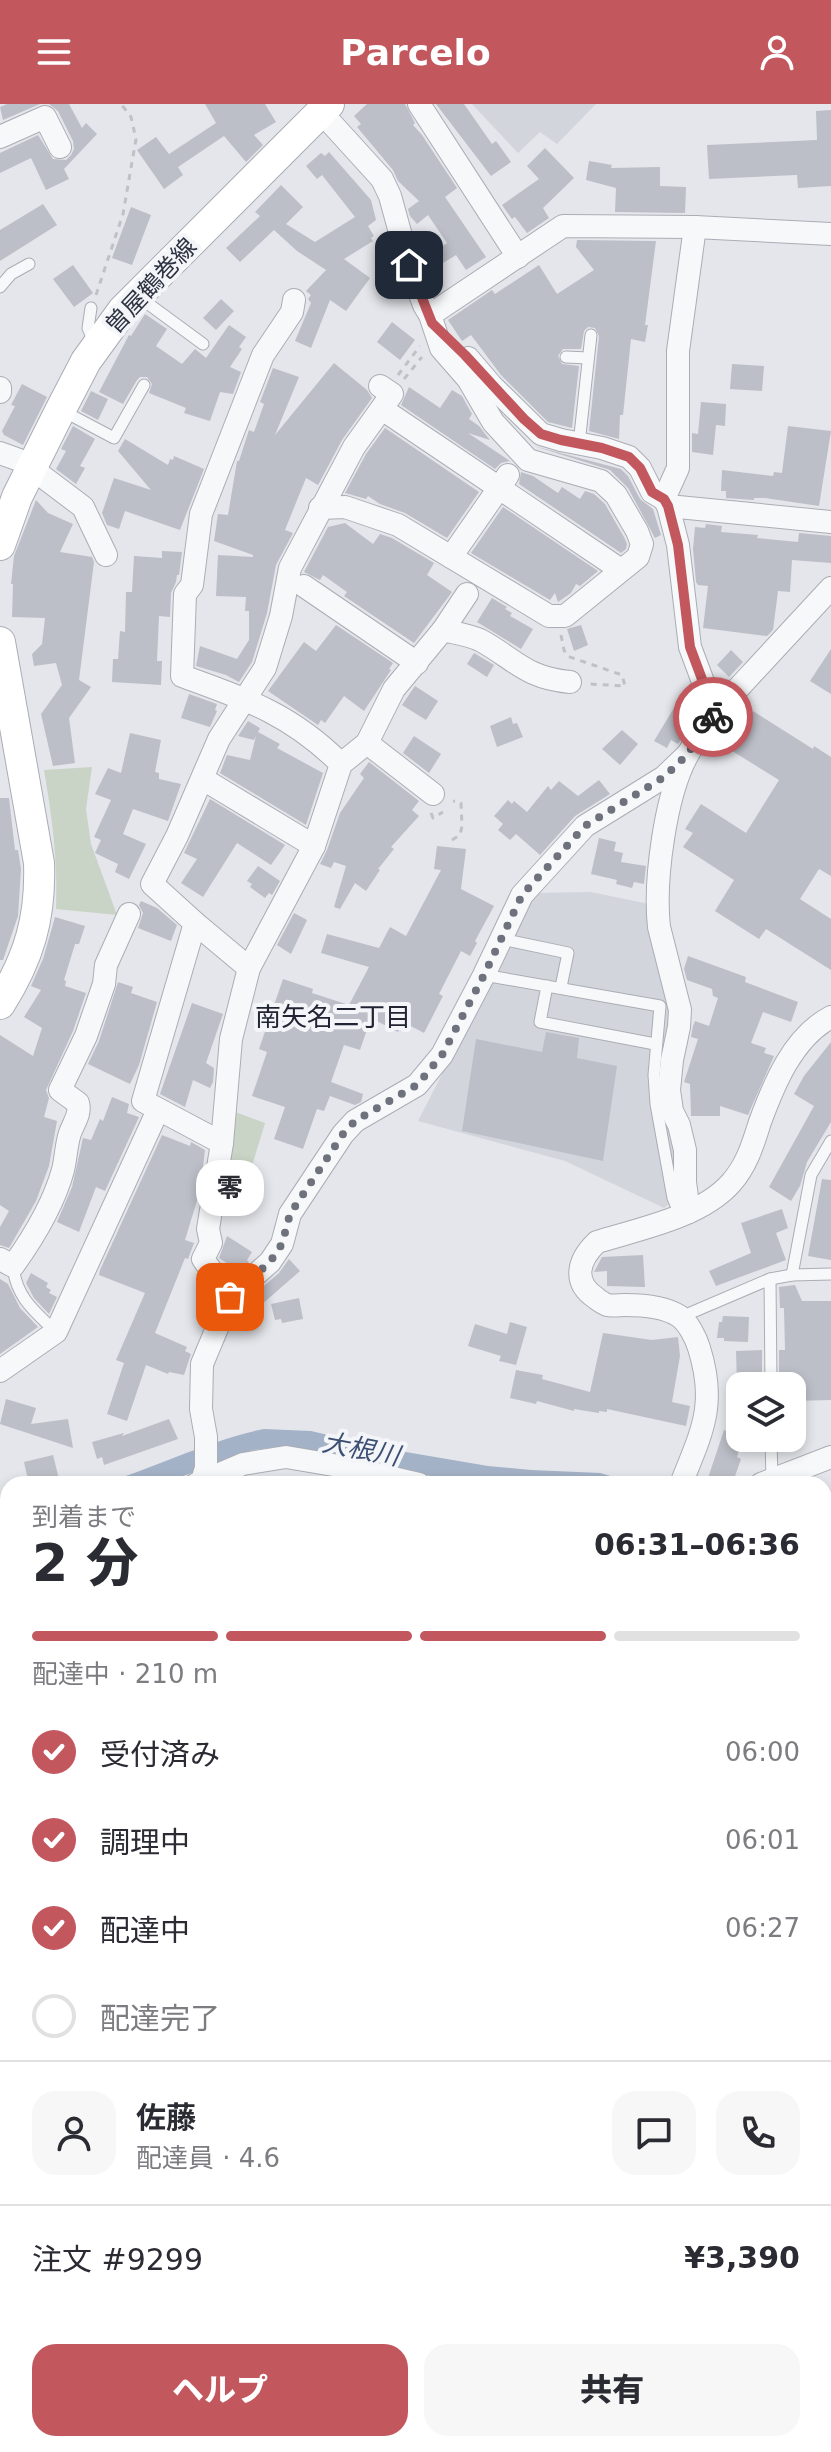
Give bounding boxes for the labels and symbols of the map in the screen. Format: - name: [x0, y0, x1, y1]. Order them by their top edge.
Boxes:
- pin: [375, 231, 443, 299]
- street label: 曽屋鶴巻線: [100, 233, 202, 339]
- courier: [673, 677, 753, 757]
- district label: 南矢名二丁目: [255, 1002, 411, 1032]
- callout: 零: [196, 1161, 264, 1217]
- pin: [196, 1263, 264, 1331]
- water label: 大根川: [320, 1427, 405, 1472]

